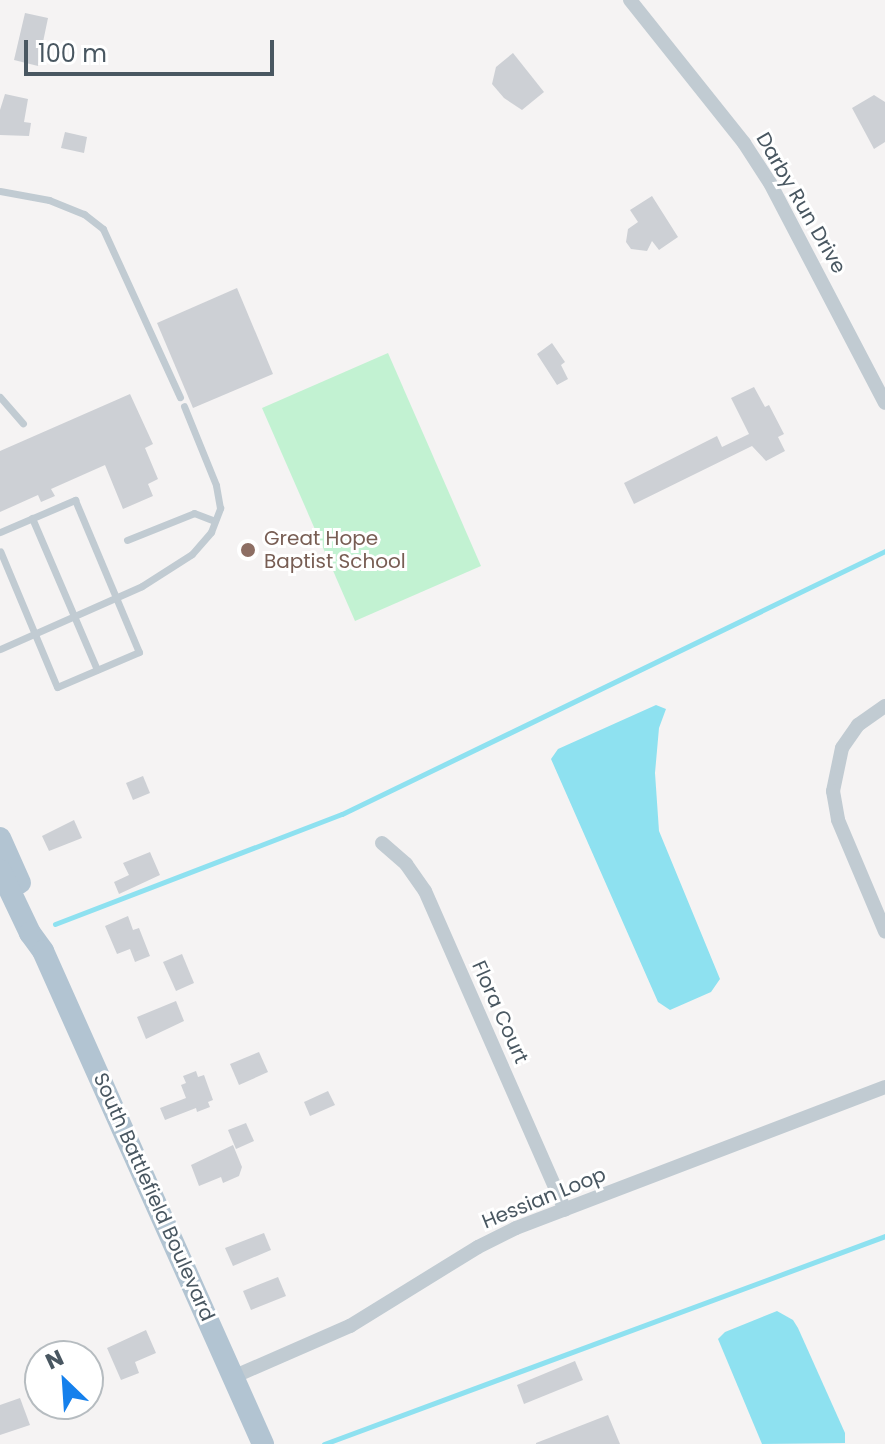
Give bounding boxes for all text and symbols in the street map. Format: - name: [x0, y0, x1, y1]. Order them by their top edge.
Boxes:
- scale bar: [28, 24, 278, 74]
- text: 100 m: [38, 37, 107, 70]
- street label: Darby Run Drive: [751, 128, 851, 278]
- place label: Great Hope Baptist School: [264, 526, 406, 573]
- marker: Great Hope Baptist School: [239, 541, 257, 559]
- street label: Flora Court: [467, 957, 533, 1067]
- street label: South Battlefield Boulevard: [88, 1069, 220, 1325]
- street label: Hessian Loop: [479, 1162, 609, 1234]
- north arrow: [24, 1340, 104, 1420]
- text: N: [40, 1342, 69, 1377]

